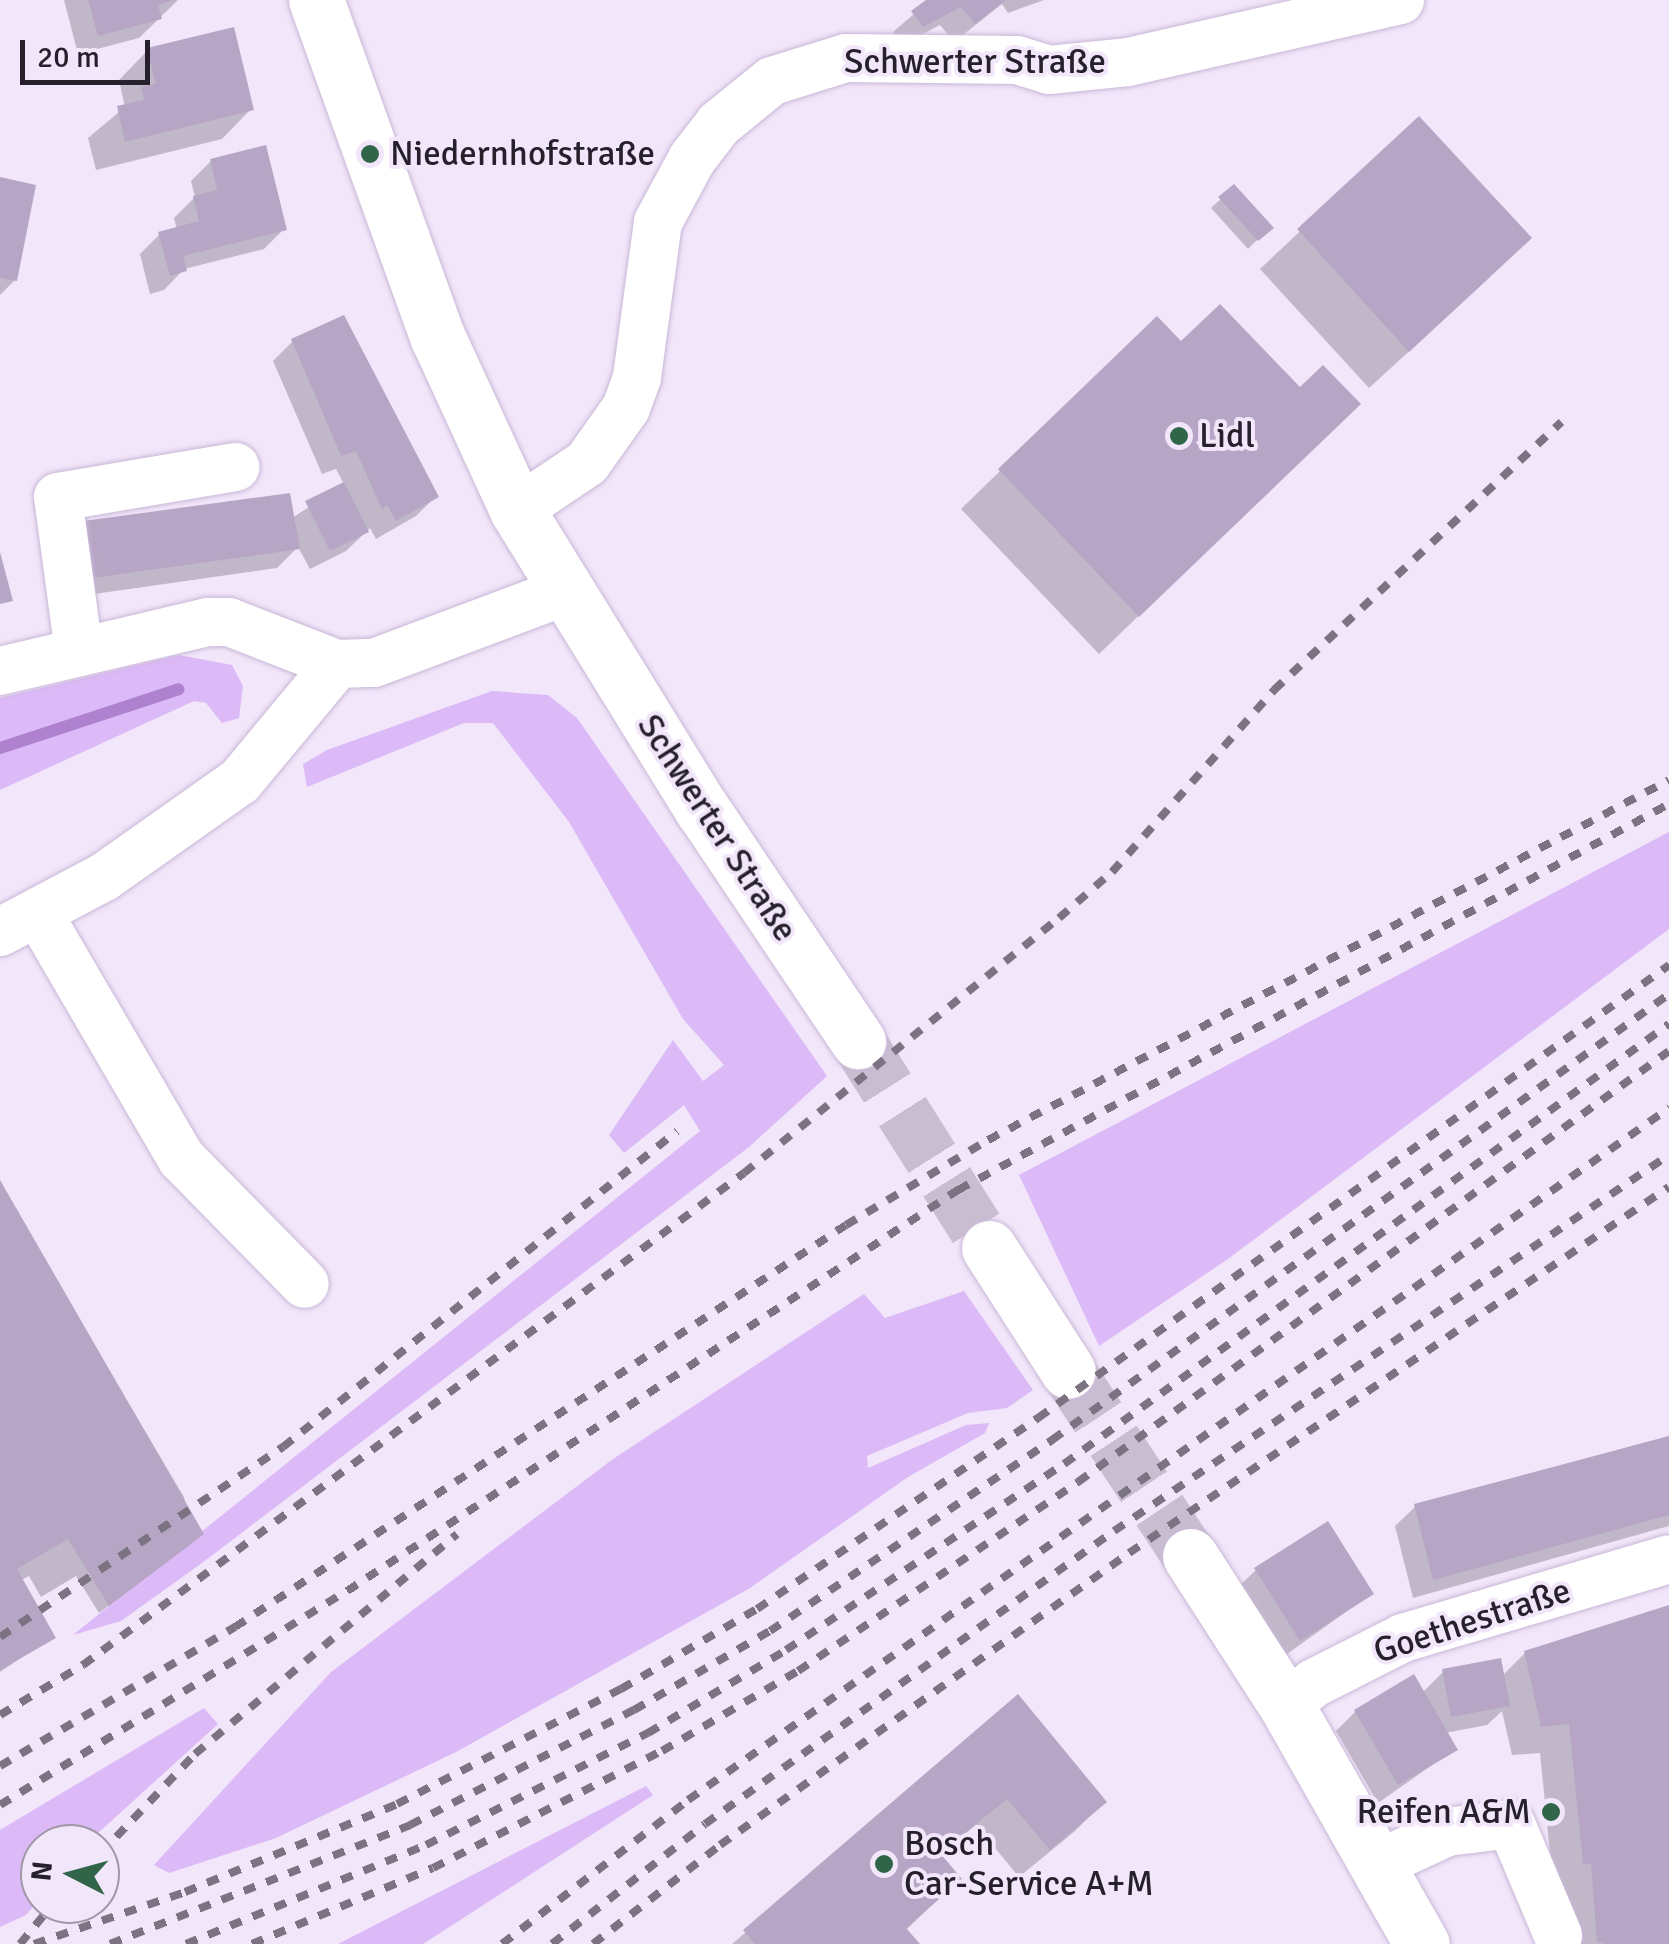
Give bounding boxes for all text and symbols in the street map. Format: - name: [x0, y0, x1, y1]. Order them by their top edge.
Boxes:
- scale bar: [25, 20, 155, 82]
- text: 20 m: [37, 39, 100, 76]
- street label: Schwerter Straße: [844, 41, 1106, 83]
- place label: Niedernhofstraße: [390, 133, 655, 175]
- marker: Niedernhofstraße: [359, 143, 381, 165]
- place label: Lidl: [1199, 415, 1255, 457]
- marker: Lidl: [1168, 425, 1190, 447]
- street label: Schwerter Straße: [628, 707, 806, 949]
- street label: Goethestraße: [1368, 1569, 1576, 1673]
- place label: Reifen A&M: [1356, 1791, 1531, 1833]
- marker: Reifen A&M: [1540, 1801, 1562, 1823]
- place label: Bosch Car-Service A+M: [904, 1823, 1154, 1905]
- north arrow: [20, 1824, 120, 1924]
- marker: Bosch Car-Service A+M: [873, 1853, 895, 1875]
- text: N: [24, 1860, 60, 1883]

